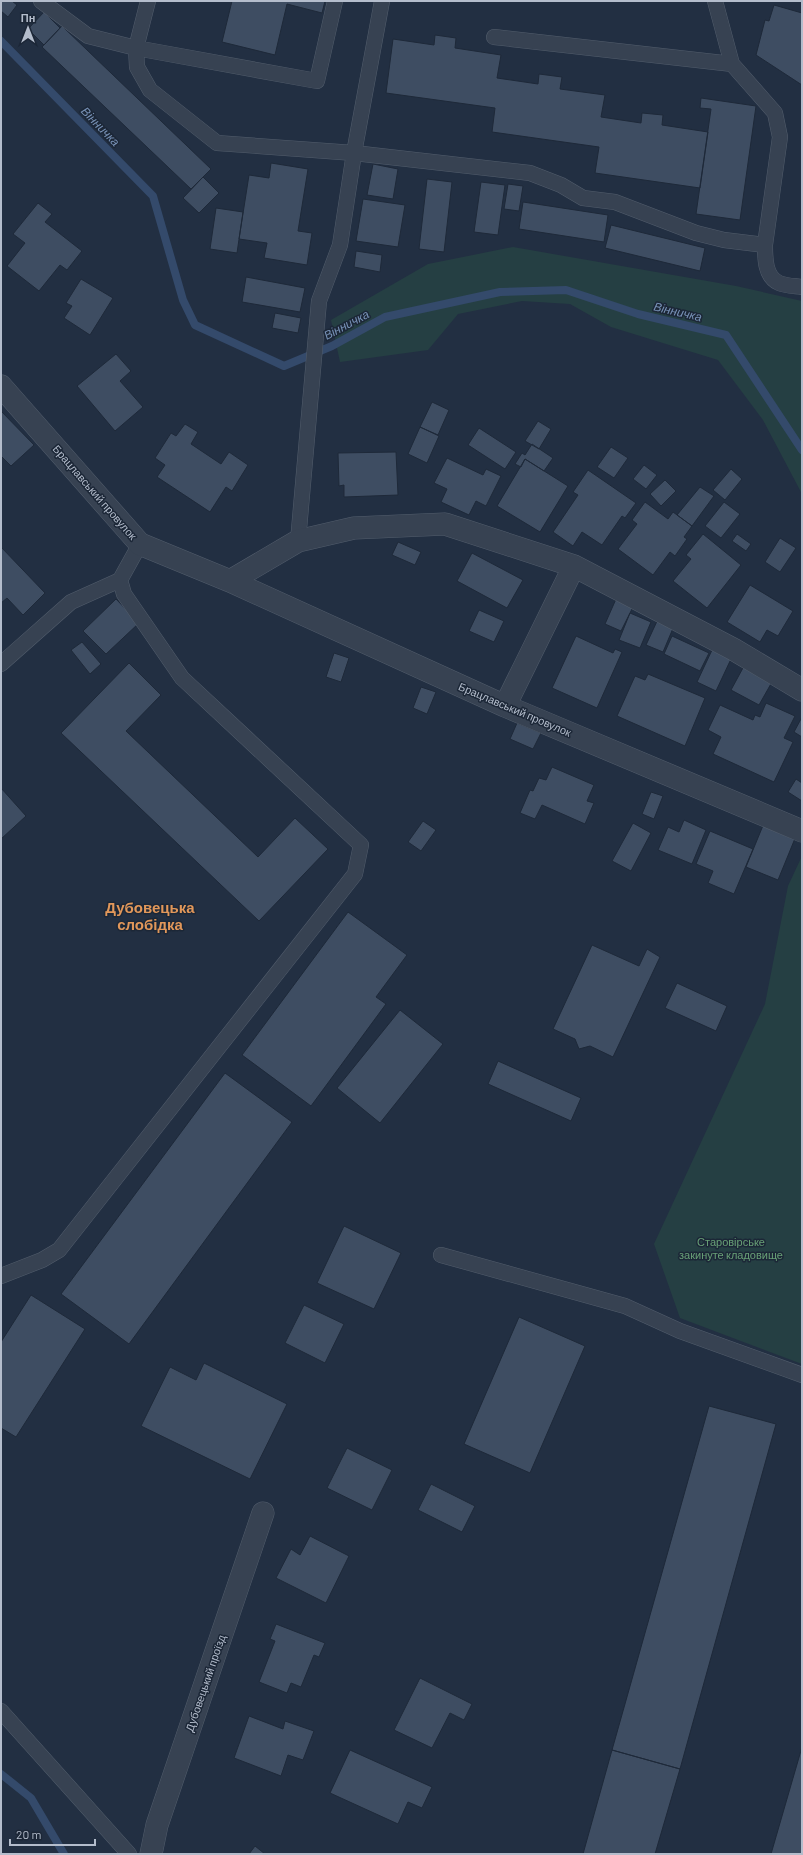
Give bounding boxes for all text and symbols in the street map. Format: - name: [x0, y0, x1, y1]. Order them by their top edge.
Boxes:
- north arrow: [8, 8, 48, 48]
- text: Пн: [21, 11, 35, 24]
- water label: Вінничка: [79, 103, 123, 149]
- water label: Вінничка: [652, 299, 704, 323]
- water label: Вінничка: [321, 306, 371, 342]
- street label: Брацлавський провулок: [50, 442, 140, 542]
- street label: Брацлавський провулок: [457, 679, 573, 739]
- district label: Дубовецька слобідка: [105, 898, 195, 933]
- park label: Старовірське закинуте кладовище: [679, 1235, 783, 1261]
- street label: Дубовецький проїзд: [182, 1632, 228, 1733]
- scale bar: [10, 1821, 95, 1847]
- text: 20 m: [16, 1827, 42, 1841]

